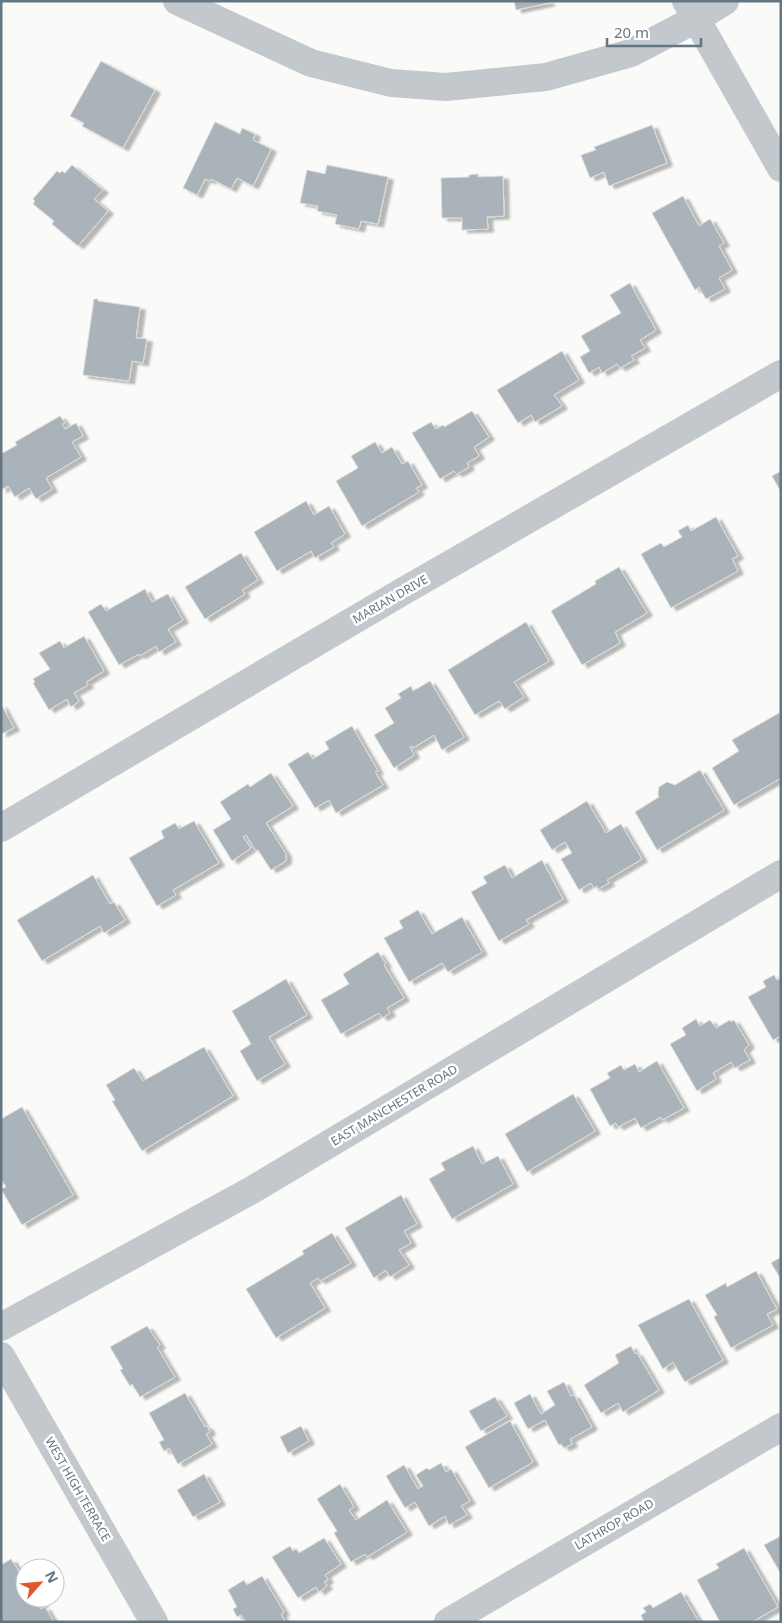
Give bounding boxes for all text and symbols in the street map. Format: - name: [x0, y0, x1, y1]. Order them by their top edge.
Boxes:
- scale bar: [607, 15, 701, 47]
- text: 20 m: [614, 22, 649, 42]
- street label: MARIAN DRIVE: [349, 571, 431, 627]
- street label: EAST MANCHESTER ROAD: [327, 1060, 461, 1150]
- street label: WEST HIGH TERRACE: [41, 1434, 115, 1544]
- street label: LATHROP ROAD: [571, 1494, 657, 1554]
- north arrow: [15, 1558, 65, 1608]
- text: N: [41, 1567, 63, 1586]

